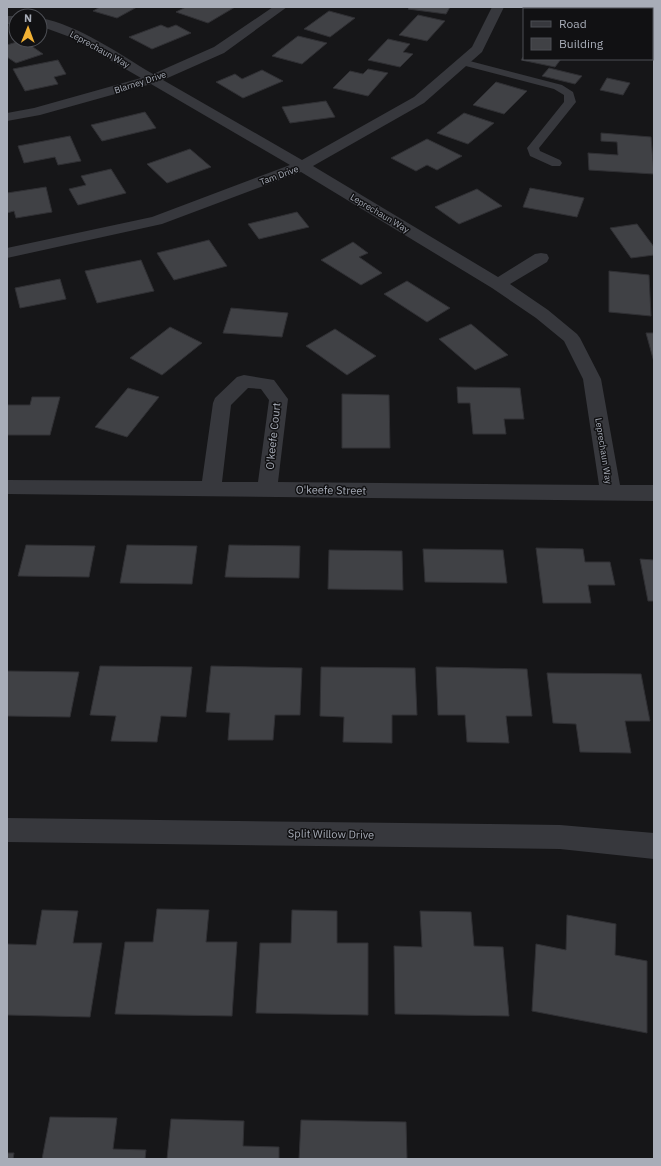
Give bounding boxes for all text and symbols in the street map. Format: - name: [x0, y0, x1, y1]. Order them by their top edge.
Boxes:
- north arrow: [8, 8, 48, 48]
- legend: [523, 8, 653, 60]
- text: N: [24, 11, 32, 25]
- text: Road: [559, 16, 587, 31]
- street label: Leprechaun Way: [68, 28, 132, 70]
- text: Building: [559, 36, 604, 51]
- street label: Blarney Drive: [113, 68, 167, 96]
- street label: Tam Drive: [258, 163, 300, 187]
- street label: Leprechaun Way: [349, 191, 412, 235]
- street label: O'keefe Court: [263, 402, 283, 470]
- street label: Leprechaun Way: [593, 417, 615, 485]
- street label: O'keefe Street: [296, 482, 366, 498]
- street label: Split Willow Drive: [288, 826, 374, 842]

